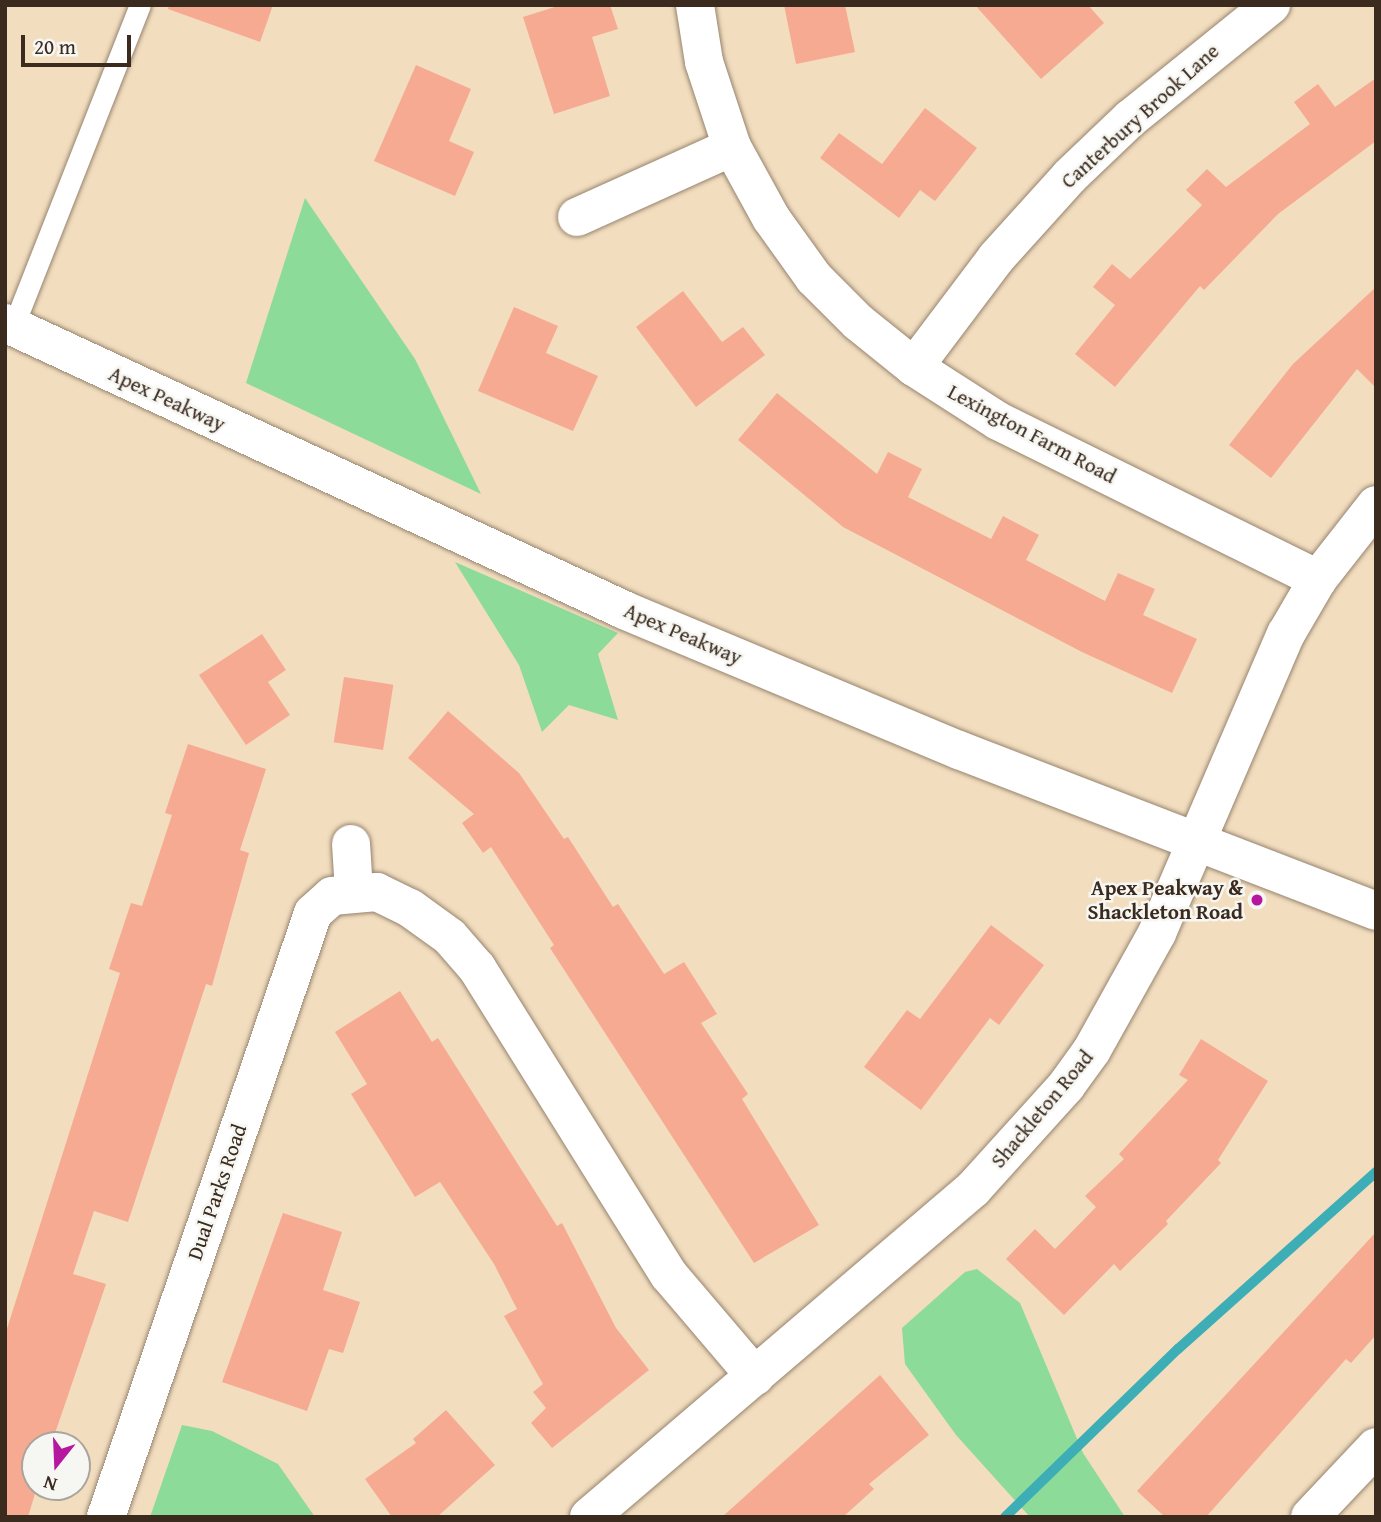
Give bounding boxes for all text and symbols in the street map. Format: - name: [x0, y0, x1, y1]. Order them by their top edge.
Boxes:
- scale bar: [24, 21, 135, 65]
- text: 20 m: [34, 31, 76, 62]
- street label: Canterbury Brook Lane: [1056, 38, 1224, 194]
- street label: Apex Peakway: [105, 361, 229, 437]
- street label: Lexington Farm Road: [944, 379, 1120, 489]
- street label: Apex Peakway: [620, 598, 746, 670]
- place label: Apex Peakway & Shackleton Road: [1088, 875, 1243, 925]
- marker: Apex Peakway & Shackleton Road: [1249, 892, 1265, 908]
- street label: Shackleton Road: [985, 1045, 1099, 1173]
- street label: Dual Parks Road: [182, 1121, 252, 1263]
- north arrow: [21, 1431, 91, 1501]
- text: N: [40, 1469, 61, 1499]

